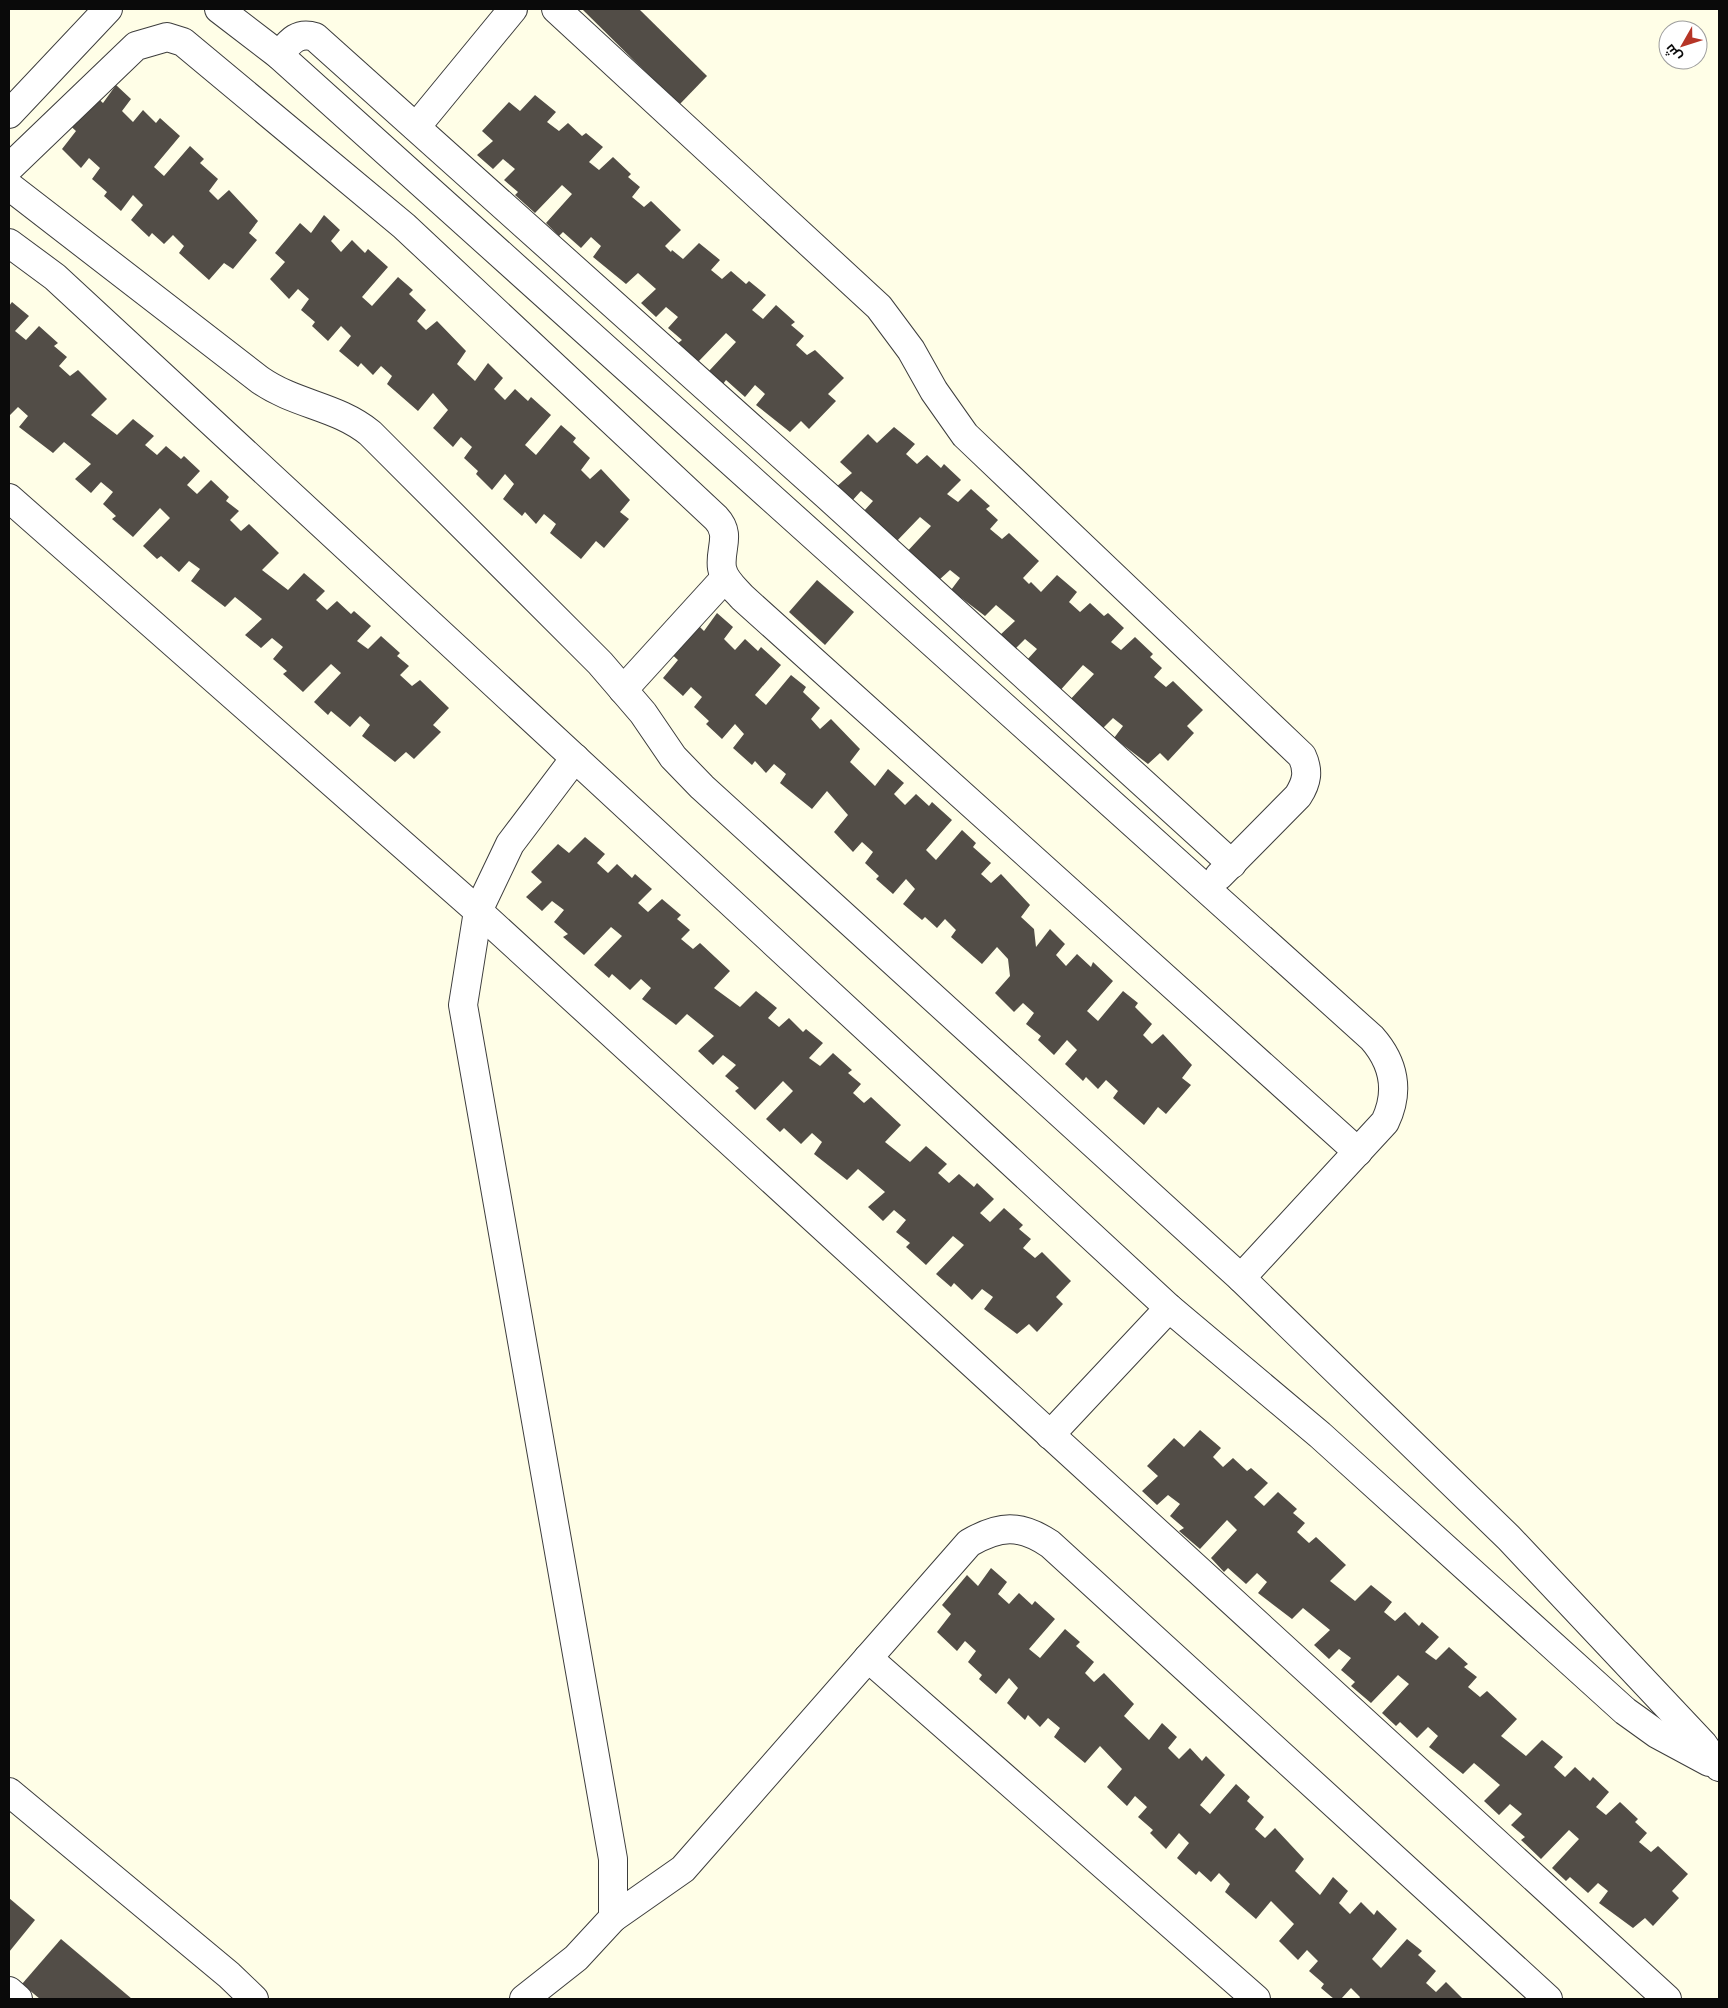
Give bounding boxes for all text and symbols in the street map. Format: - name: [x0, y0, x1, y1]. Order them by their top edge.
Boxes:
- north arrow: [1658, 20, 1708, 70]
- text: ش: [1661, 41, 1686, 65]

